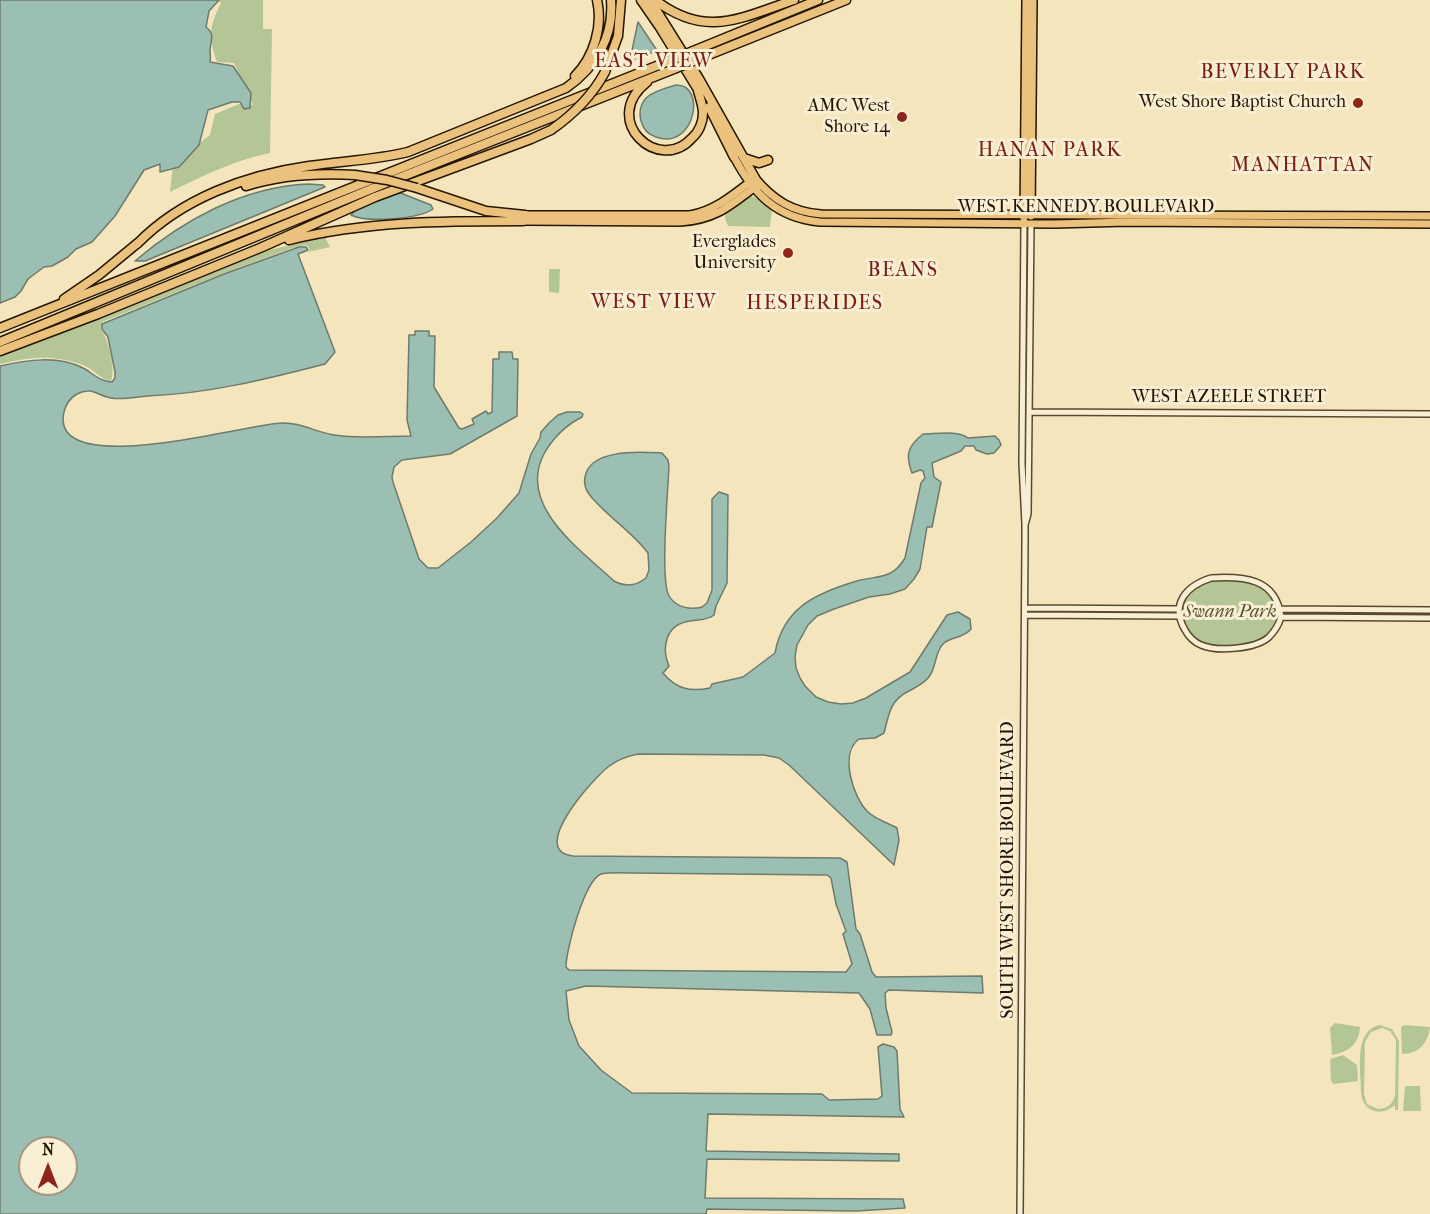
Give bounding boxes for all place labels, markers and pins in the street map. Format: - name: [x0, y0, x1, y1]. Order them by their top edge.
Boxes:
- place label: West Shore Baptist Church: [1139, 92, 1346, 114]
- place label: AMC West Shore 14: [808, 96, 890, 138]
- marker: West Shore Baptist Church: [1351, 96, 1365, 110]
- marker: AMC West Shore 14: [895, 110, 909, 124]
- place label: Everglades University: [692, 232, 776, 274]
- marker: Everglades University: [781, 246, 795, 260]

